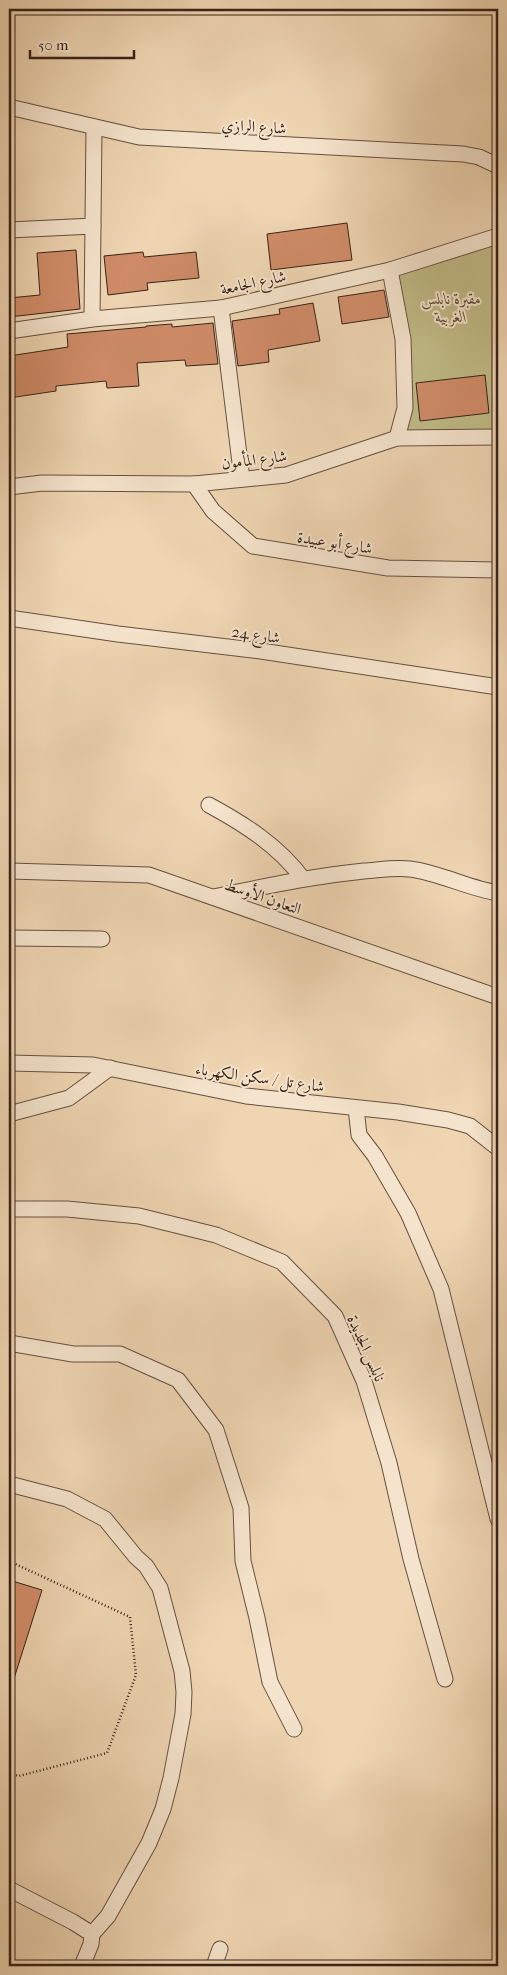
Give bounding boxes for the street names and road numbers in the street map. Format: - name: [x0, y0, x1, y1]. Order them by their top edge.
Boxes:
- street label: شارع الرازي: [221, 115, 287, 142]
- street label: شارع الجامعة: [219, 266, 288, 303]
- street label: شارع المأمون: [220, 444, 288, 477]
- street label: شارع أبو عبيدة: [295, 525, 374, 562]
- street label: شارع 24: [230, 622, 281, 651]
- street label: التعاون الأوسط: [222, 873, 304, 918]
- street label: شارع تل / سكن الكهرباء: [194, 1059, 326, 1100]
- street label: نابلس الجديدة: [343, 1312, 390, 1385]

